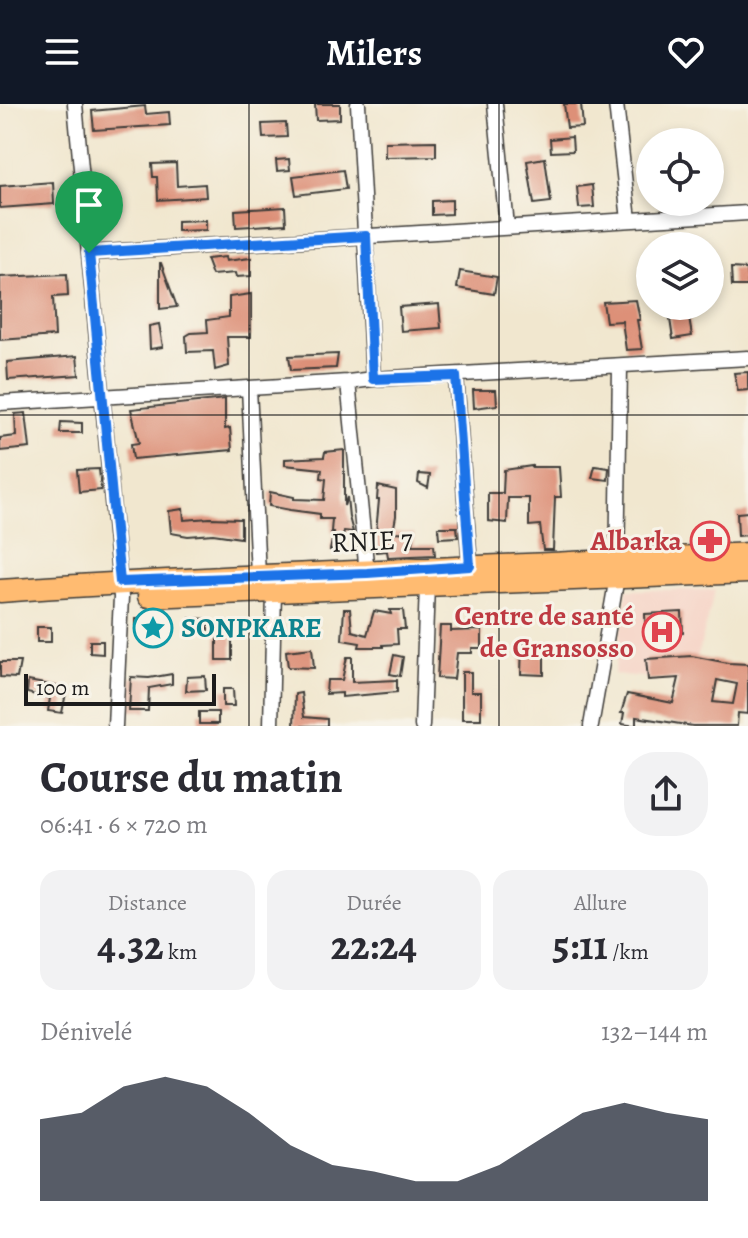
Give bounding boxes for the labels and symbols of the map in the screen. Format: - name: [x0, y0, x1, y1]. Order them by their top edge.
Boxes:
- pin: [55, 171, 123, 253]
- street label: RNIE 7: [330, 520, 414, 562]
- pharmacy icon: Albarka: [689, 520, 731, 562]
- place label: Albarka: [590, 522, 682, 560]
- place label: Centre de santé de Gransosso: [454, 597, 634, 667]
- place icon: SONPKARE: [132, 607, 174, 649]
- place label: SONPKARE: [181, 609, 322, 647]
- hospital icon: Centre de santé de Gransosso: [641, 611, 683, 653]
- scale bar: [24, 670, 216, 706]

